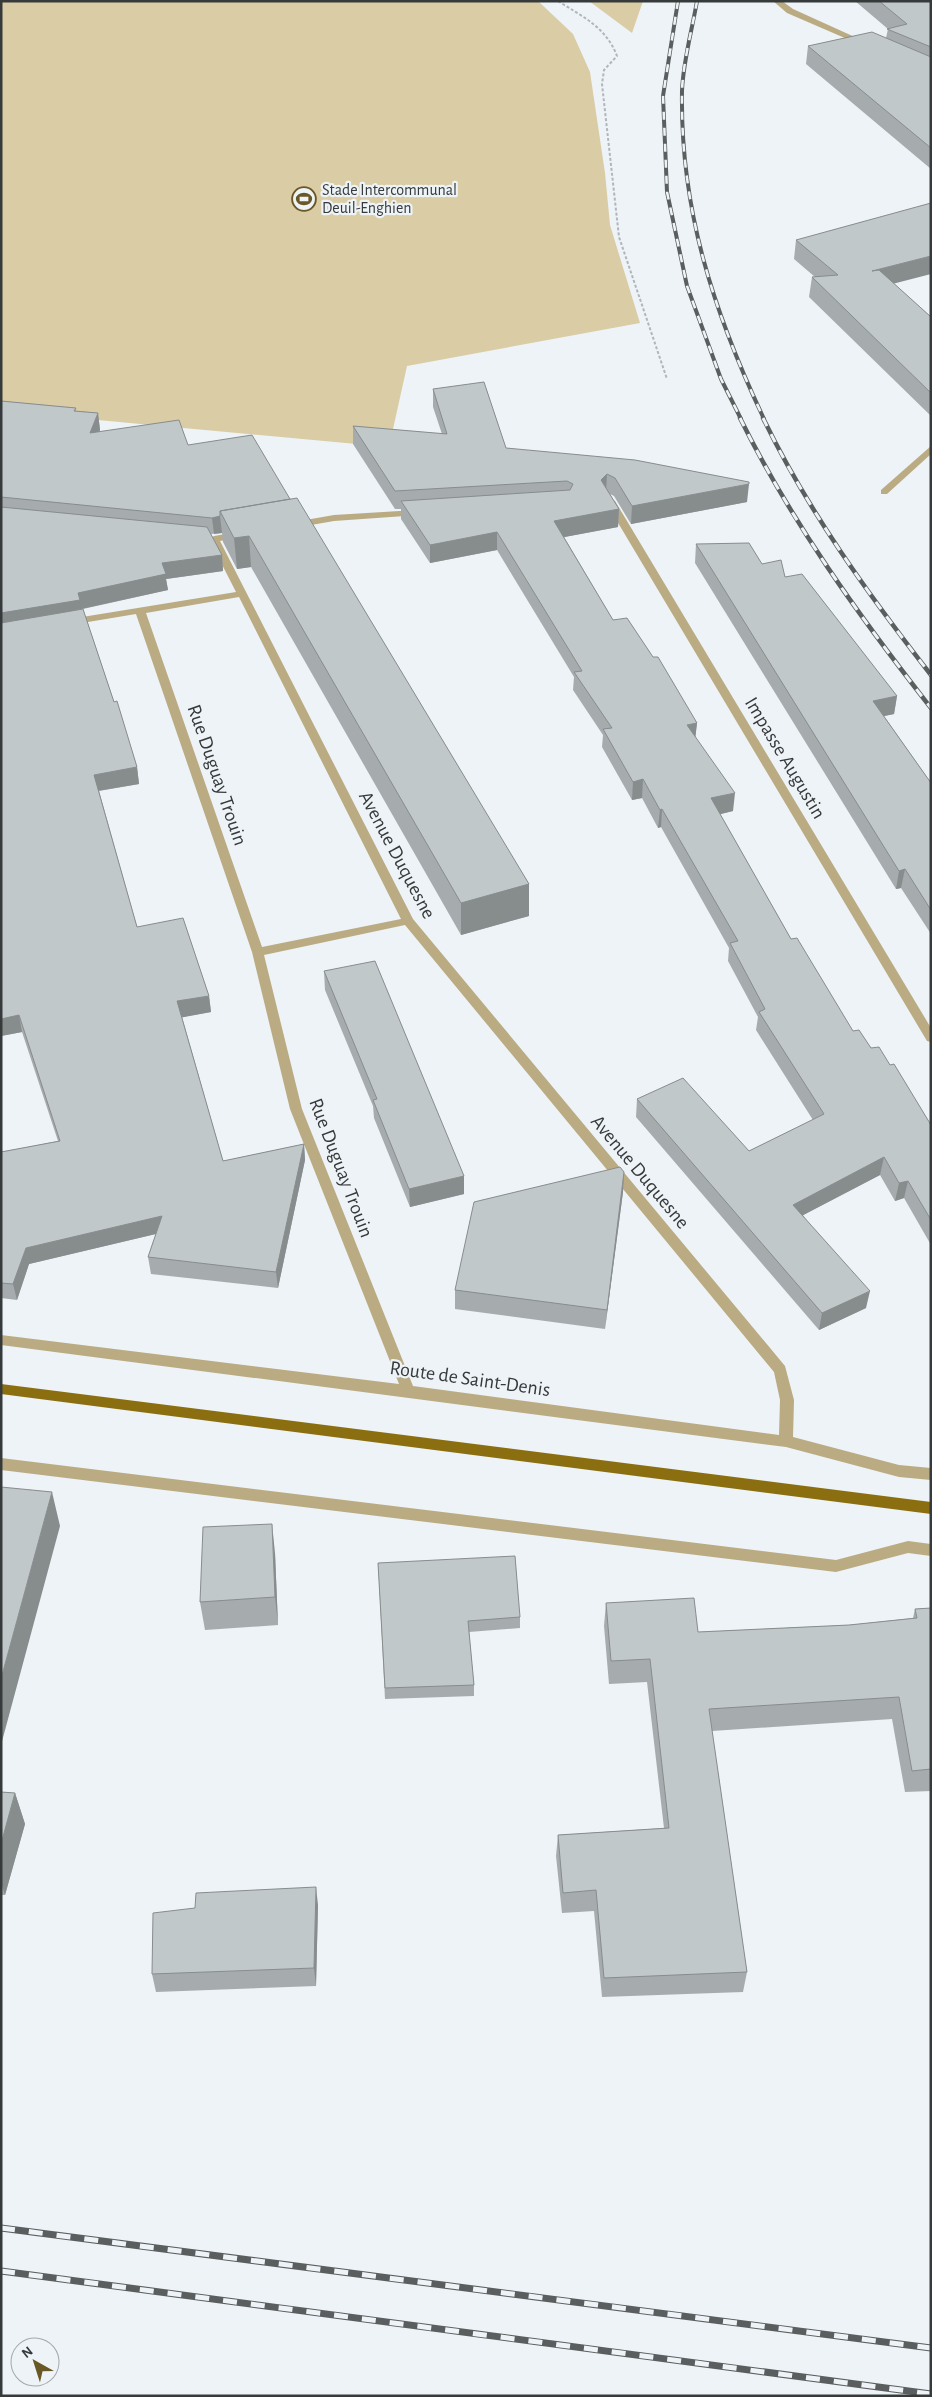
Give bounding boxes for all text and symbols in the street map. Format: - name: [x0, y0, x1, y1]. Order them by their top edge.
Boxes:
- place label: Stade Intercommunal Deuil-Enghien: [322, 182, 457, 216]
- sports icon: Stade Intercommunal Deuil-Enghien: [291, 186, 317, 212]
- street label: Impasse Augustin: [741, 694, 829, 822]
- street label: Rue Duguay Trouin: [184, 702, 250, 848]
- street label: Avenue Duquesne: [355, 788, 439, 922]
- street label: Rue Duguay Trouin: [305, 1096, 377, 1240]
- street label: Avenue Duquesne: [587, 1111, 693, 1233]
- street label: Route de Saint-Denis: [389, 1358, 551, 1400]
- north arrow: [10, 2337, 60, 2387]
- text: N: [19, 2344, 36, 2361]

